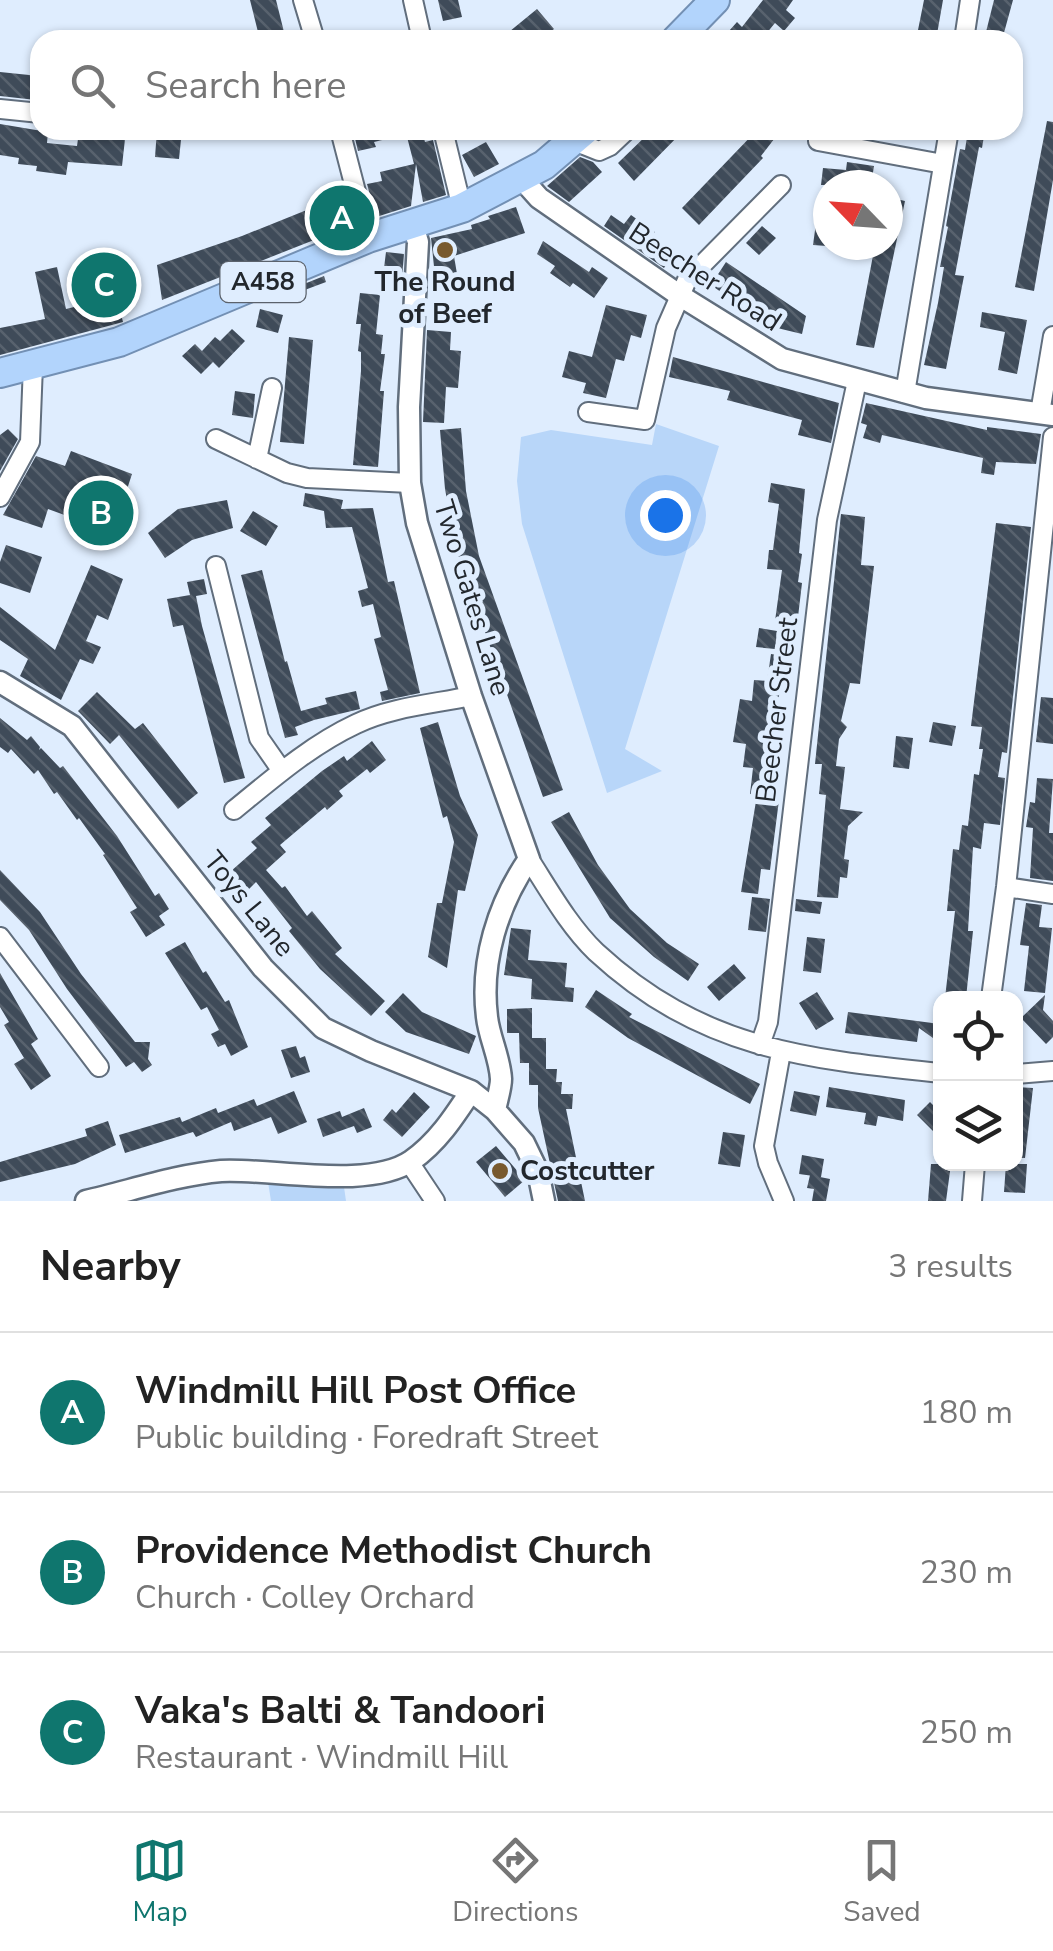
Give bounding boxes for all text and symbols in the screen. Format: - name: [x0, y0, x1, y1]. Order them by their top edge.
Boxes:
- search box: [30, 30, 1023, 140]
- icon: search: [65, 58, 120, 113]
- text: Search here: [145, 60, 346, 111]
- north arrow: [813, 170, 903, 260]
- pin: A: [310, 180, 374, 256]
- street label: Beecher Road: [621, 213, 789, 341]
- marker: The Round of Beef: [434, 239, 456, 261]
- pin: C: [72, 248, 136, 322]
- road number: A458: [220, 262, 306, 302]
- place label: The Round of Beef: [375, 263, 515, 333]
- pin: B: [68, 476, 134, 550]
- your location: [640, 490, 691, 541]
- street label: Two Gates Lane: [424, 496, 520, 700]
- street label: Beecher Street: [747, 615, 807, 805]
- street label: Toys Lane: [195, 843, 303, 965]
- map controls: [933, 991, 1023, 1171]
- button: locate: [933, 991, 1023, 1081]
- button: layers: [933, 1081, 1023, 1171]
- place label: Costcutter: [520, 1152, 654, 1190]
- marker: Costcutter: [489, 1160, 511, 1182]
- text: Nearby: [40, 1238, 181, 1295]
- text: 3 results: [888, 1245, 1013, 1288]
- text: Windmill Hill Post Office: [135, 1365, 576, 1416]
- text: A: [61, 1391, 84, 1434]
- text: 180 m: [920, 1391, 1013, 1434]
- text: Public building · Foredraft Street: [135, 1416, 598, 1459]
- text: Providence Methodist Church: [135, 1525, 652, 1576]
- text: B: [61, 1551, 84, 1594]
- text: 230 m: [920, 1551, 1013, 1594]
- text: Church · Colley Orchard: [135, 1576, 475, 1619]
- text: Vaka's Balti & Tandoori: [135, 1685, 545, 1736]
- text: C: [62, 1711, 83, 1754]
- text: 250 m: [920, 1711, 1013, 1754]
- text: Restaurant · Windmill Hill: [135, 1736, 508, 1779]
- tab: Map: [132, 1833, 187, 1931]
- tab: Directions: [452, 1833, 578, 1931]
- tab: Saved: [843, 1833, 921, 1931]

